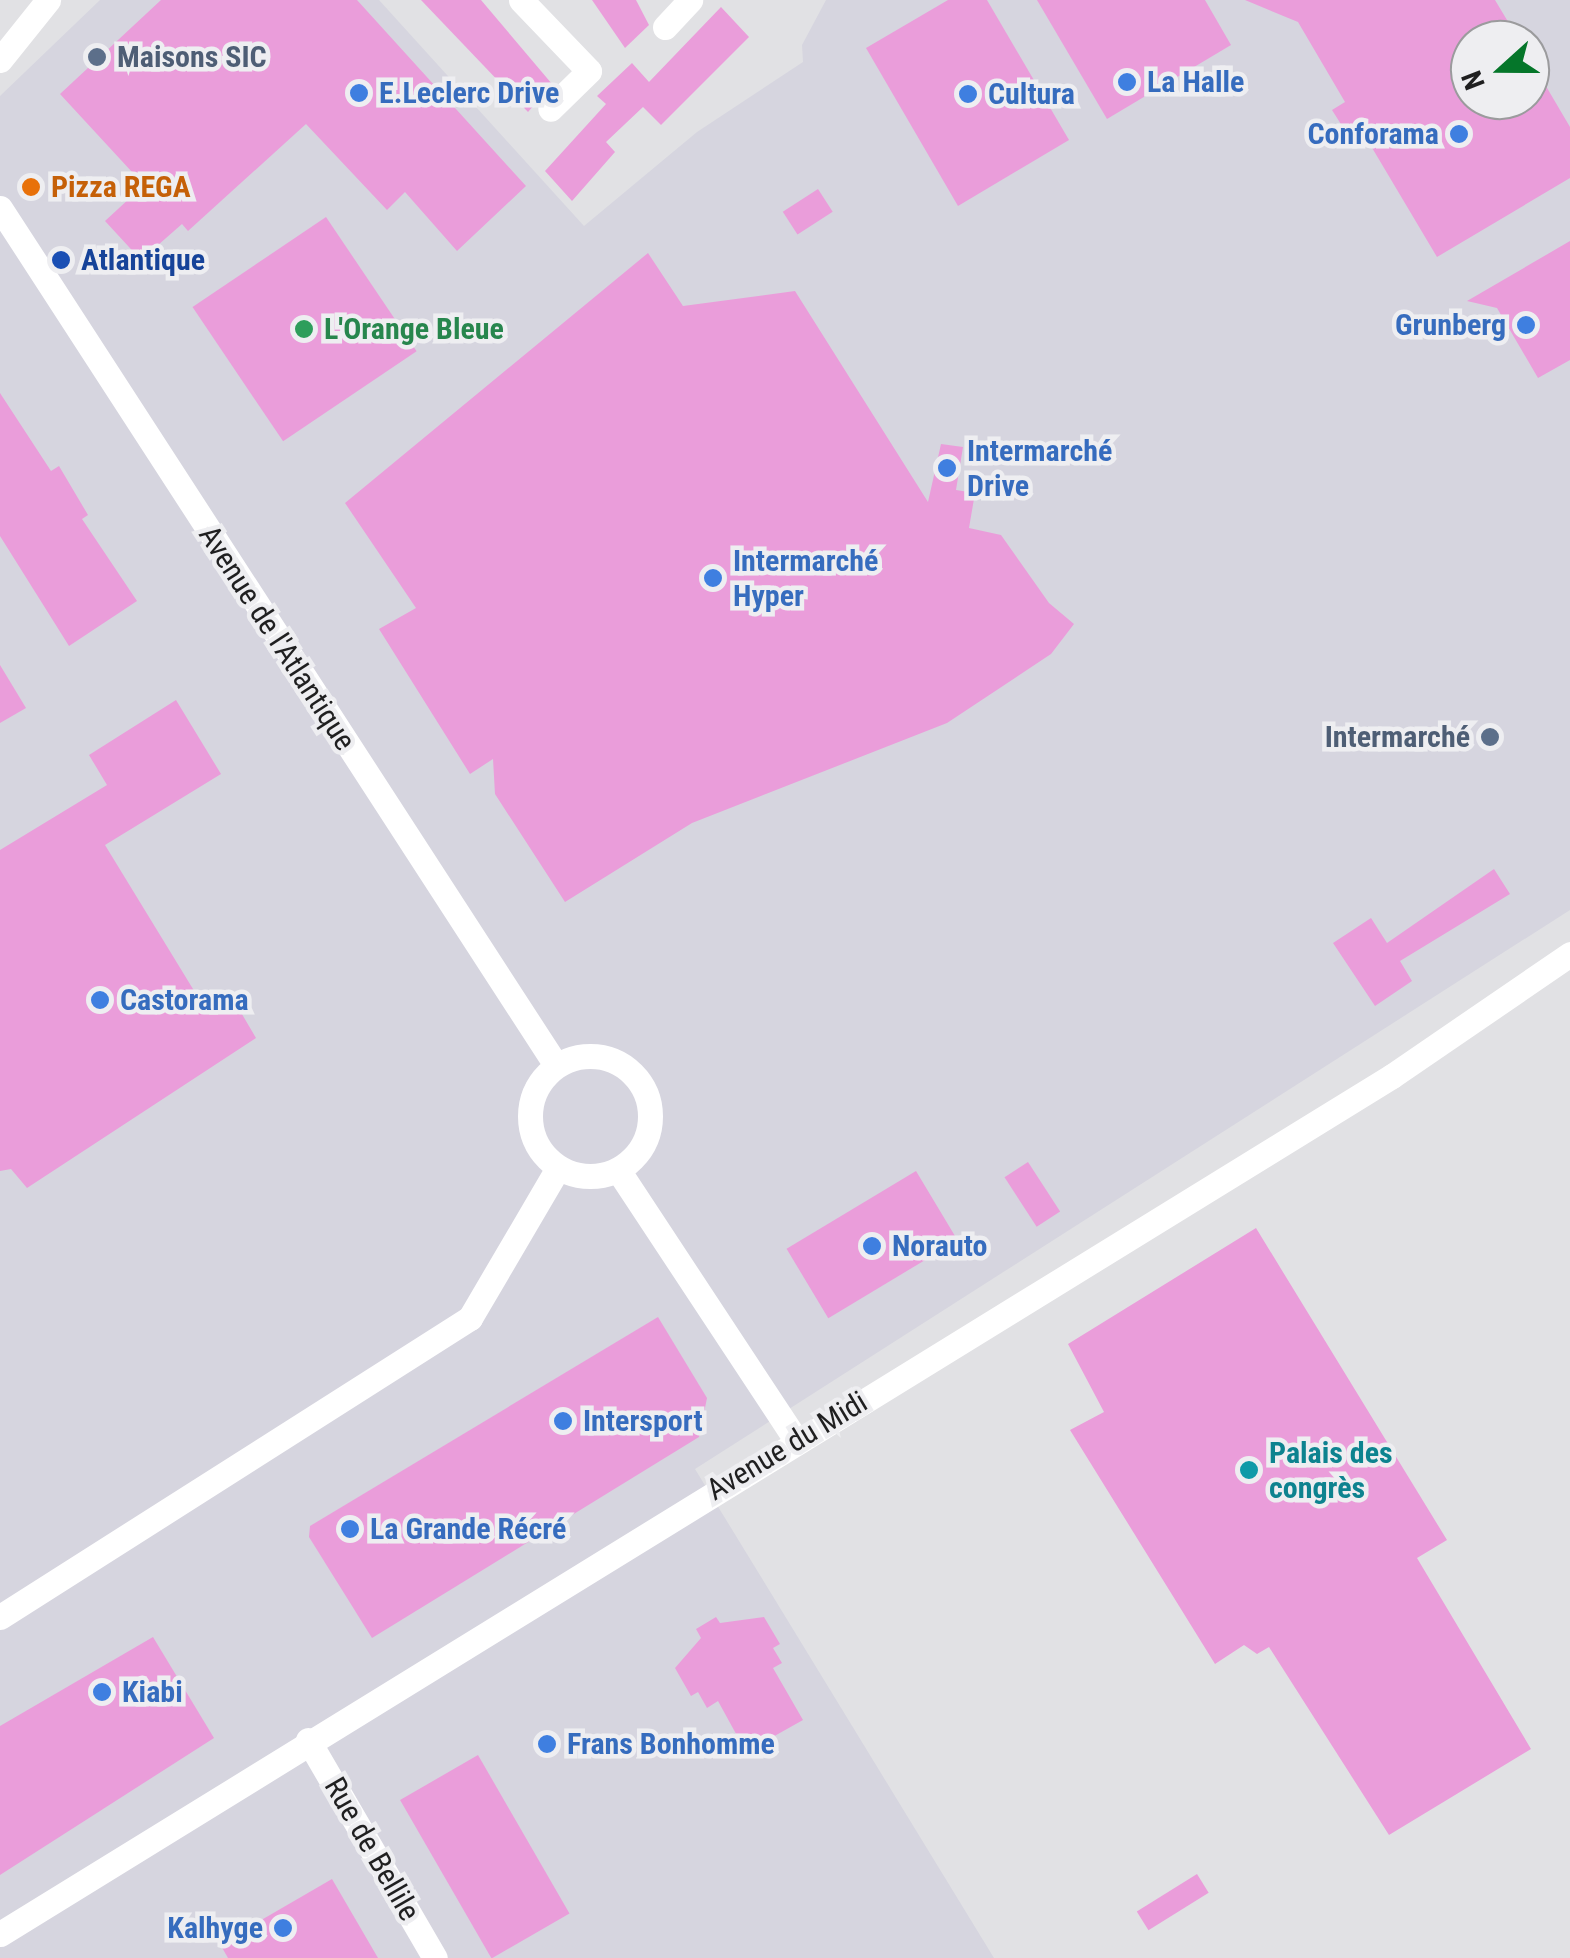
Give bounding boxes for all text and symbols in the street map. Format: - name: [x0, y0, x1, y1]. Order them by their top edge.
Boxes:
- north arrow: [1450, 20, 1550, 120]
- place label: Maisons SIC: [117, 39, 267, 75]
- marker: Maisons SIC: [86, 46, 108, 68]
- place label: La Halle: [1147, 64, 1244, 100]
- text: N: [1455, 66, 1492, 94]
- marker: La Halle: [1116, 71, 1138, 93]
- place label: E.Leclerc Drive: [379, 75, 559, 111]
- place label: Cultura: [988, 76, 1075, 112]
- marker: E.Leclerc Drive: [348, 82, 370, 104]
- marker: Cultura: [957, 83, 979, 105]
- place label: Conforama: [1307, 116, 1439, 152]
- marker: Conforama: [1448, 123, 1470, 145]
- place label: Pizza REGA: [51, 169, 191, 205]
- marker: Pizza REGA: [20, 176, 42, 198]
- place label: Atlantique: [81, 242, 205, 278]
- marker: Atlantique: [50, 249, 72, 271]
- place label: Grunberg: [1395, 307, 1506, 343]
- place label: L'Orange Bleue: [324, 311, 504, 347]
- marker: Grunberg: [1515, 314, 1537, 336]
- marker: L'Orange Bleue: [293, 318, 315, 340]
- place label: Intermarché Drive: [967, 433, 1112, 504]
- marker: Intermarché Drive: [936, 457, 958, 479]
- street label: Avenue de l'Atlantique: [191, 519, 363, 757]
- place label: Intermarché Hyper: [733, 543, 878, 614]
- marker: Intermarché Hyper: [702, 567, 724, 589]
- place label: Intermarché: [1325, 719, 1470, 755]
- marker: Intermarché: [1479, 726, 1501, 748]
- place label: Castorama: [120, 982, 249, 1018]
- marker: Castorama: [89, 989, 111, 1011]
- place label: Norauto: [892, 1228, 987, 1264]
- marker: Norauto: [861, 1235, 883, 1257]
- street label: Avenue du Midi: [700, 1384, 874, 1508]
- place label: Intersport: [583, 1403, 703, 1439]
- marker: Intersport: [552, 1410, 574, 1432]
- place label: Palais des congrès: [1269, 1435, 1393, 1506]
- marker: Palais des congrès: [1238, 1459, 1260, 1481]
- place label: La Grande Récré: [370, 1511, 566, 1547]
- marker: La Grande Récré: [339, 1518, 361, 1540]
- place label: Kiabi: [122, 1674, 183, 1710]
- marker: Kiabi: [91, 1681, 113, 1703]
- place label: Frans Bonhomme: [567, 1726, 775, 1762]
- marker: Frans Bonhomme: [536, 1733, 558, 1755]
- street label: Rue de Bellile: [317, 1771, 427, 1927]
- place label: Kalhyge: [167, 1910, 263, 1946]
- marker: Kalhyge: [272, 1917, 294, 1939]

